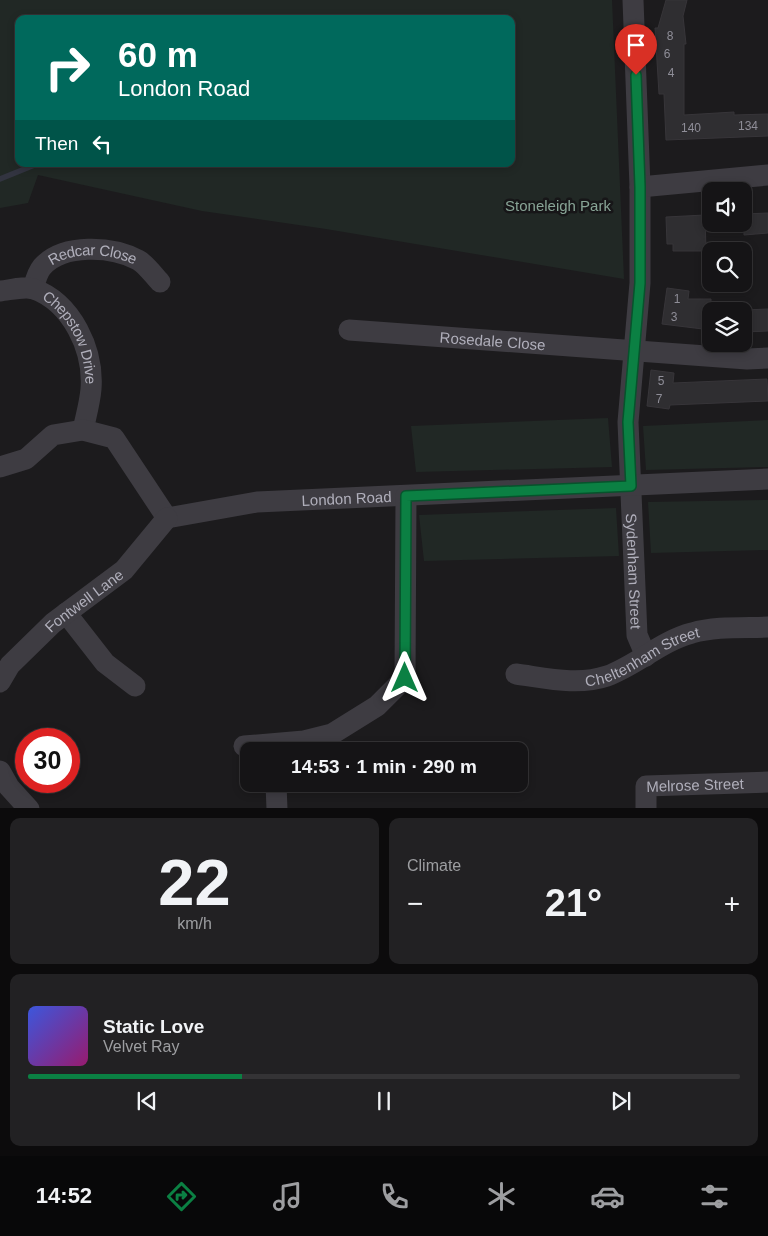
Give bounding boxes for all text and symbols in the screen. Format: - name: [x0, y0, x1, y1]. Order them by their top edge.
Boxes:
- pin: [615, 24, 657, 75]
- house number: 8: [667, 29, 674, 43]
- icon: arrive: [622, 31, 650, 59]
- icon: right: [35, 35, 100, 100]
- text: 60 m: [118, 35, 198, 74]
- house number: 6: [664, 47, 671, 61]
- house number: 4: [668, 66, 675, 80]
- text: London Road: [118, 76, 250, 101]
- house number: 134: [738, 119, 758, 133]
- house number: 140: [681, 121, 701, 135]
- icon: left: [88, 130, 116, 158]
- text: Then: [35, 133, 78, 154]
- map controls: [702, 182, 752, 352]
- button: sound: [702, 182, 752, 232]
- park label: Stoneleigh Park: [505, 197, 611, 214]
- street label: Redcar Close: [45, 241, 140, 268]
- button: search: [702, 242, 752, 292]
- street label: Chepstow Drive: [40, 287, 100, 384]
- house number: 1: [674, 292, 681, 306]
- button: layers: [702, 302, 752, 352]
- house number: 3: [671, 310, 678, 324]
- street label: Rosedale Close: [439, 328, 546, 353]
- house number: 5: [658, 374, 665, 388]
- house number: 7: [656, 392, 663, 406]
- street label: London Road: [301, 487, 392, 508]
- street label: Sydenham Street: [623, 513, 645, 630]
- street label: Fontwell Lane: [41, 565, 126, 635]
- street label: Cheltenham Street: [584, 623, 702, 689]
- position arrow: [378, 651, 430, 703]
- speed limit sign: 30: [15, 728, 80, 793]
- text: 14:53 · 1 min · 290 m: [291, 756, 477, 777]
- street label: Melrose Street: [646, 774, 745, 794]
- text: 22: [158, 846, 231, 919]
- text: Climate: [407, 857, 461, 874]
- text: 21°: [545, 882, 602, 924]
- text: −: [407, 888, 423, 919]
- text: +: [724, 888, 740, 919]
- text: km/h: [177, 915, 212, 932]
- text: Static Love: [103, 1016, 204, 1037]
- text: Velvet Ray: [103, 1038, 179, 1055]
- icon: previous: [133, 1087, 161, 1115]
- icon: pause: [370, 1087, 398, 1115]
- icon: next: [607, 1087, 635, 1115]
- icon: directions: [164, 1179, 199, 1214]
- icon: music: [270, 1179, 305, 1214]
- icon: phone: [377, 1179, 412, 1214]
- icon: climate: [484, 1179, 519, 1214]
- icon: car: [590, 1179, 625, 1214]
- icon: filters: [697, 1179, 732, 1214]
- text: 14:52: [36, 1183, 92, 1208]

